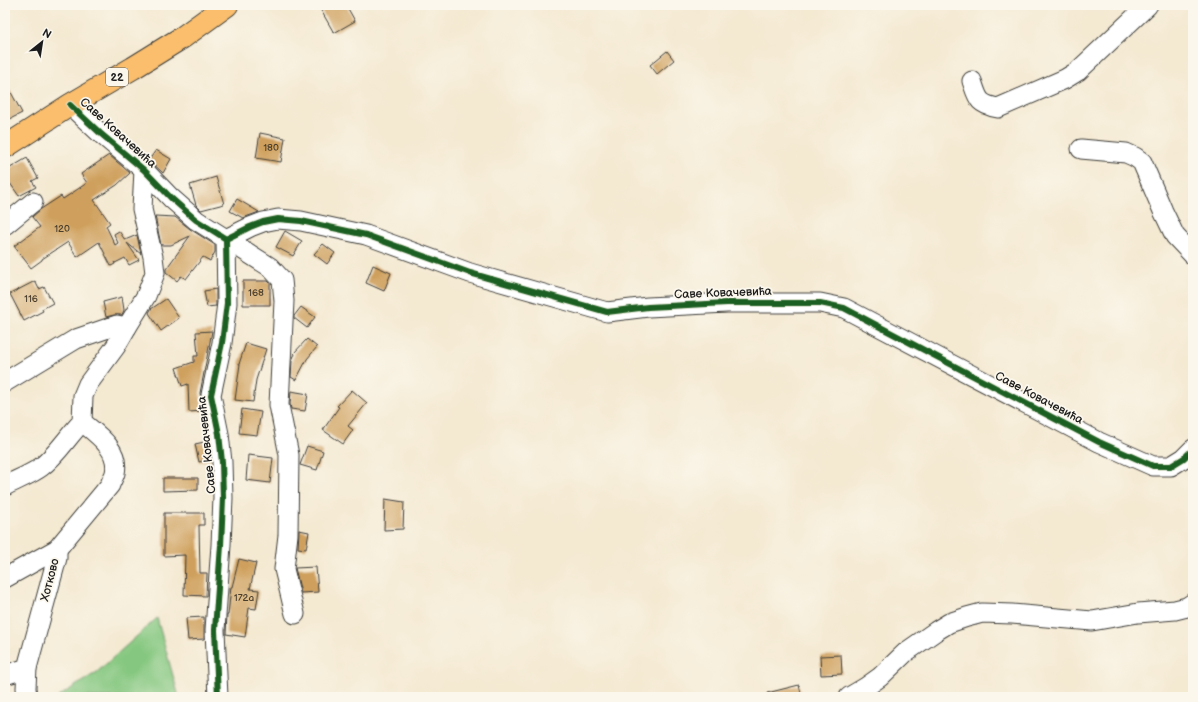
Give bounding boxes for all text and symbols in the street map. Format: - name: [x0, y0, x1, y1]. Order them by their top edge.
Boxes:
- north arrow: [22, 22, 62, 62]
- text: N: [40, 26, 54, 41]
- road number: 22: [106, 68, 128, 86]
- street label: Саве Ковачевића: [77, 95, 159, 171]
- house number: 180: [263, 142, 279, 154]
- house number: 120: [54, 223, 70, 235]
- street label: Саве Ковачевића: [674, 284, 772, 302]
- house number: 168: [248, 287, 264, 299]
- house number: 116: [24, 293, 38, 305]
- street label: Саве Ковачевића: [992, 368, 1086, 428]
- street label: Саве Ковачевића: [194, 396, 220, 494]
- street label: Хотково: [37, 557, 63, 603]
- house number: 172a: [234, 592, 255, 604]

